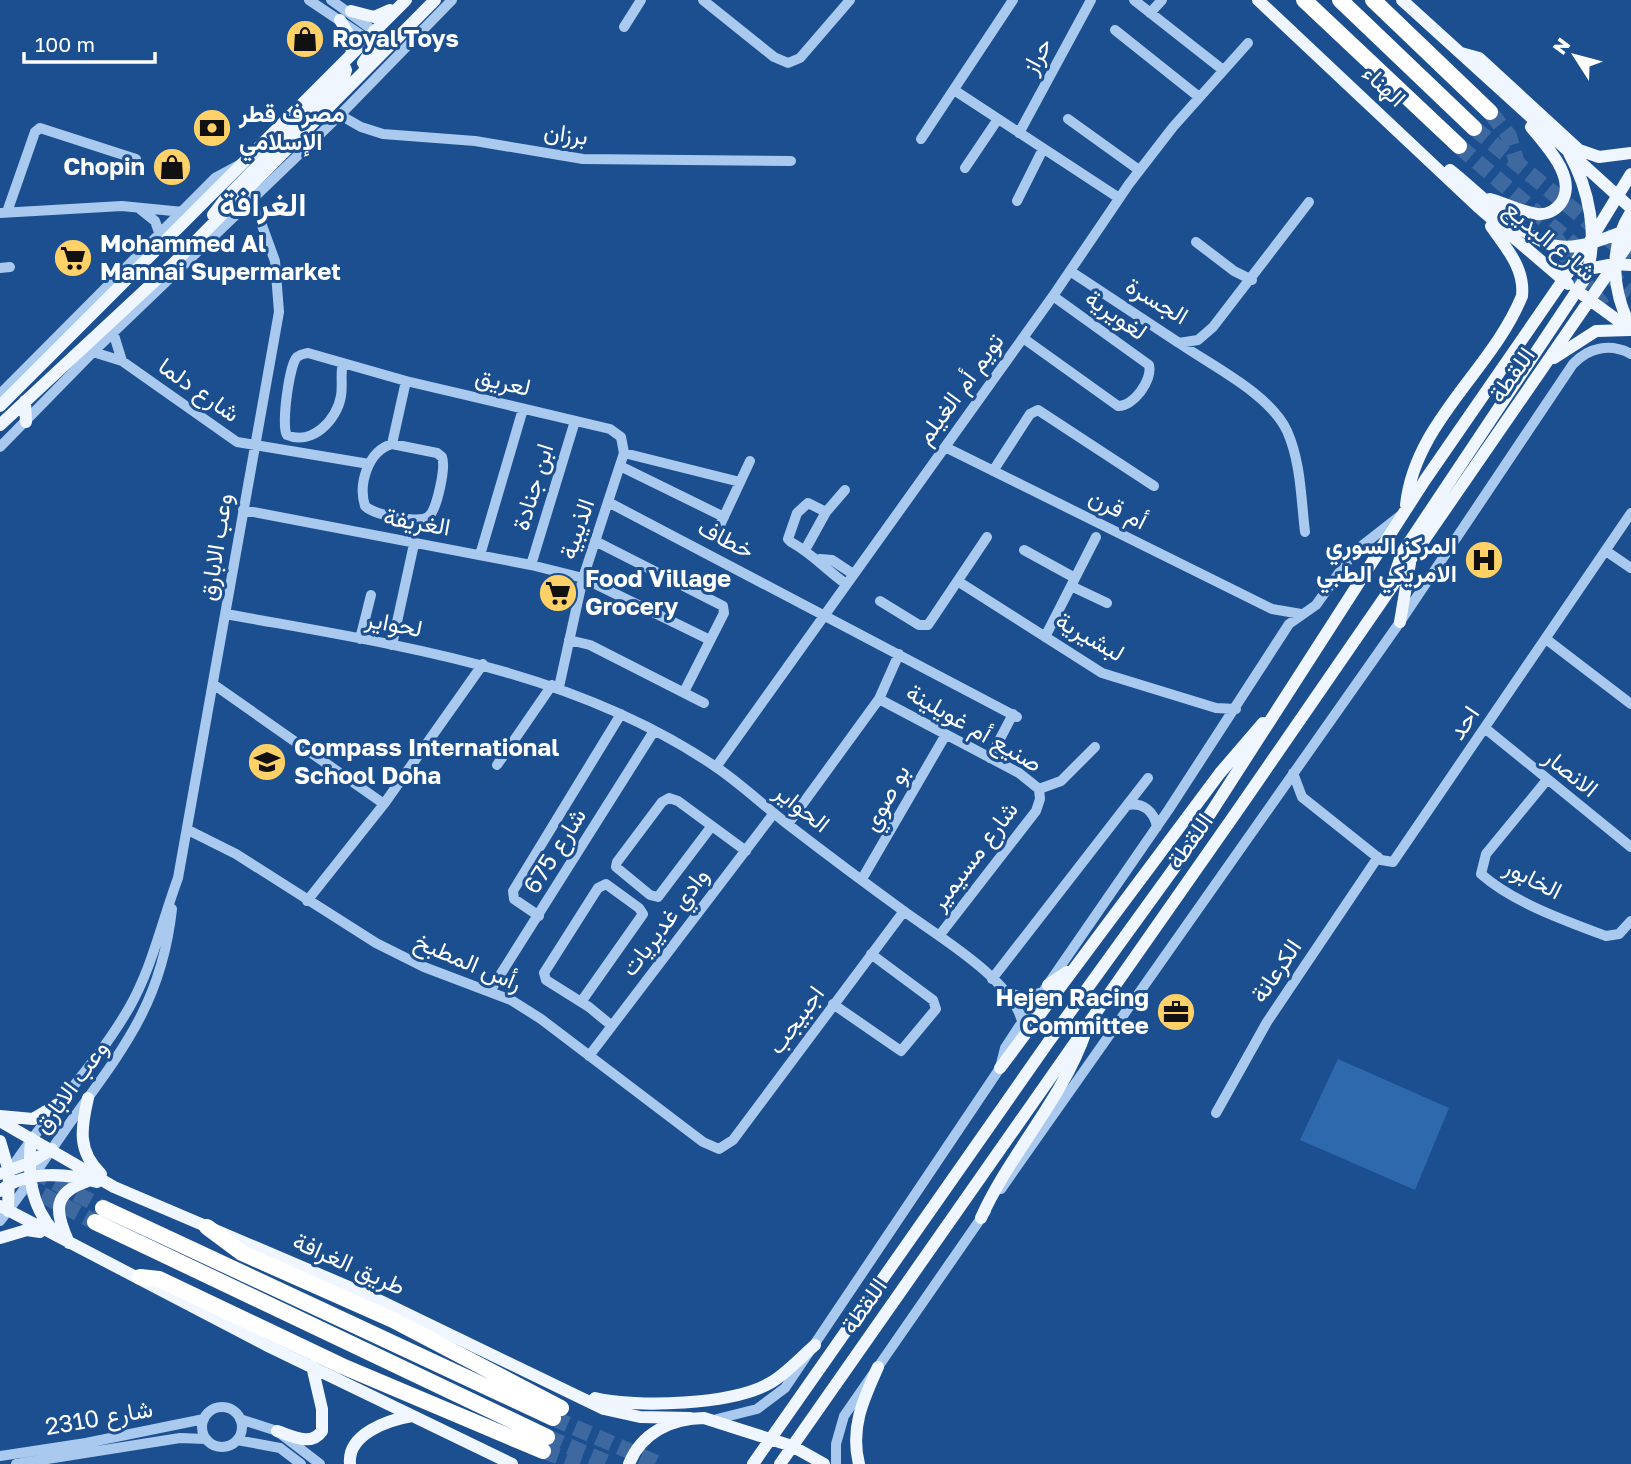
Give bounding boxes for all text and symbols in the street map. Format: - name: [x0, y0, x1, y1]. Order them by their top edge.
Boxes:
- shop icon: Royal Toys: [284, 18, 326, 60]
- scale bar: [24, 21, 156, 65]
- north arrow: [1540, 21, 1610, 91]
- place label: Royal Toys: [332, 23, 459, 52]
- text: 100 m: [35, 31, 95, 57]
- street label: حراز: [1014, 32, 1059, 80]
- text: N: [1547, 33, 1574, 58]
- street label: الهناء: [1356, 58, 1413, 114]
- place label: مصرف قطر الإسلامي: [238, 98, 345, 162]
- bank icon: مصرف قطر الإسلامي: [191, 107, 233, 149]
- street label: برزان: [542, 115, 590, 152]
- shop icon: Chopin: [151, 146, 193, 188]
- place label: Chopin: [63, 151, 145, 180]
- district label: الغرافة: [220, 185, 306, 225]
- street label: شارع البديع: [1497, 193, 1603, 290]
- place label: Mohammed Al Mannai Supermarket: [100, 228, 341, 285]
- supermarket icon: Mohammed Al Mannai Supermarket: [52, 237, 94, 279]
- street label: الجسرة: [1120, 270, 1194, 331]
- street label: لغويرية: [1079, 282, 1153, 347]
- street label: تويم أم الغيلم: [909, 327, 1011, 451]
- street label: اللقطة: [1481, 341, 1540, 407]
- street label: شارع دلما: [152, 350, 246, 430]
- street label: لعريق: [472, 360, 534, 403]
- street label: ابن جنادة: [505, 440, 559, 534]
- street label: أم قرن: [1083, 481, 1153, 537]
- street label: وعب الابارق: [192, 491, 239, 603]
- street label: الذيبية: [552, 494, 600, 563]
- street label: الغريفة: [381, 500, 453, 543]
- street label: خطاف: [694, 511, 760, 564]
- place label: المركز السوري الامريكي الطبي: [1316, 530, 1457, 594]
- hospital icon: المركز السوري الامريكي الطبي: [1463, 539, 1505, 581]
- place label: Food Village Grocery: [585, 563, 731, 620]
- supermarket icon: Food Village Grocery: [537, 572, 579, 614]
- street label: لحواير: [362, 603, 425, 644]
- street label: لبشيرية: [1050, 605, 1130, 669]
- street label: صنيع أم غويلينة: [900, 676, 1048, 781]
- street label: احد: [1441, 700, 1484, 745]
- place label: Compass International School Doha: [294, 732, 559, 789]
- school or university icon: Compass International School Doha: [246, 741, 288, 783]
- street label: الانصار: [1537, 741, 1605, 804]
- street label: بو صوي: [855, 759, 920, 838]
- street label: الحواير: [767, 775, 837, 839]
- street label: شارع مسيمير: [922, 795, 1025, 918]
- street label: شارع 675: [516, 802, 594, 900]
- street label: اللقطة: [1159, 807, 1218, 873]
- street label: الخابور: [1498, 850, 1567, 906]
- street label: وادي غديريات: [614, 861, 719, 985]
- street label: رأس المطبخ: [409, 925, 527, 1000]
- street label: الكرعانة: [1243, 933, 1308, 1008]
- street label: اجبيجب: [760, 979, 830, 1060]
- place label: Hejen Racing Committee: [995, 982, 1149, 1039]
- office icon: Hejen Racing Committee: [1155, 991, 1197, 1033]
- street label: وعب الابارق: [26, 1034, 115, 1140]
- street label: طريق الغرافة: [288, 1225, 410, 1302]
- street label: اللقطة: [833, 1272, 892, 1338]
- street label: شارع 2310: [43, 1393, 155, 1443]

